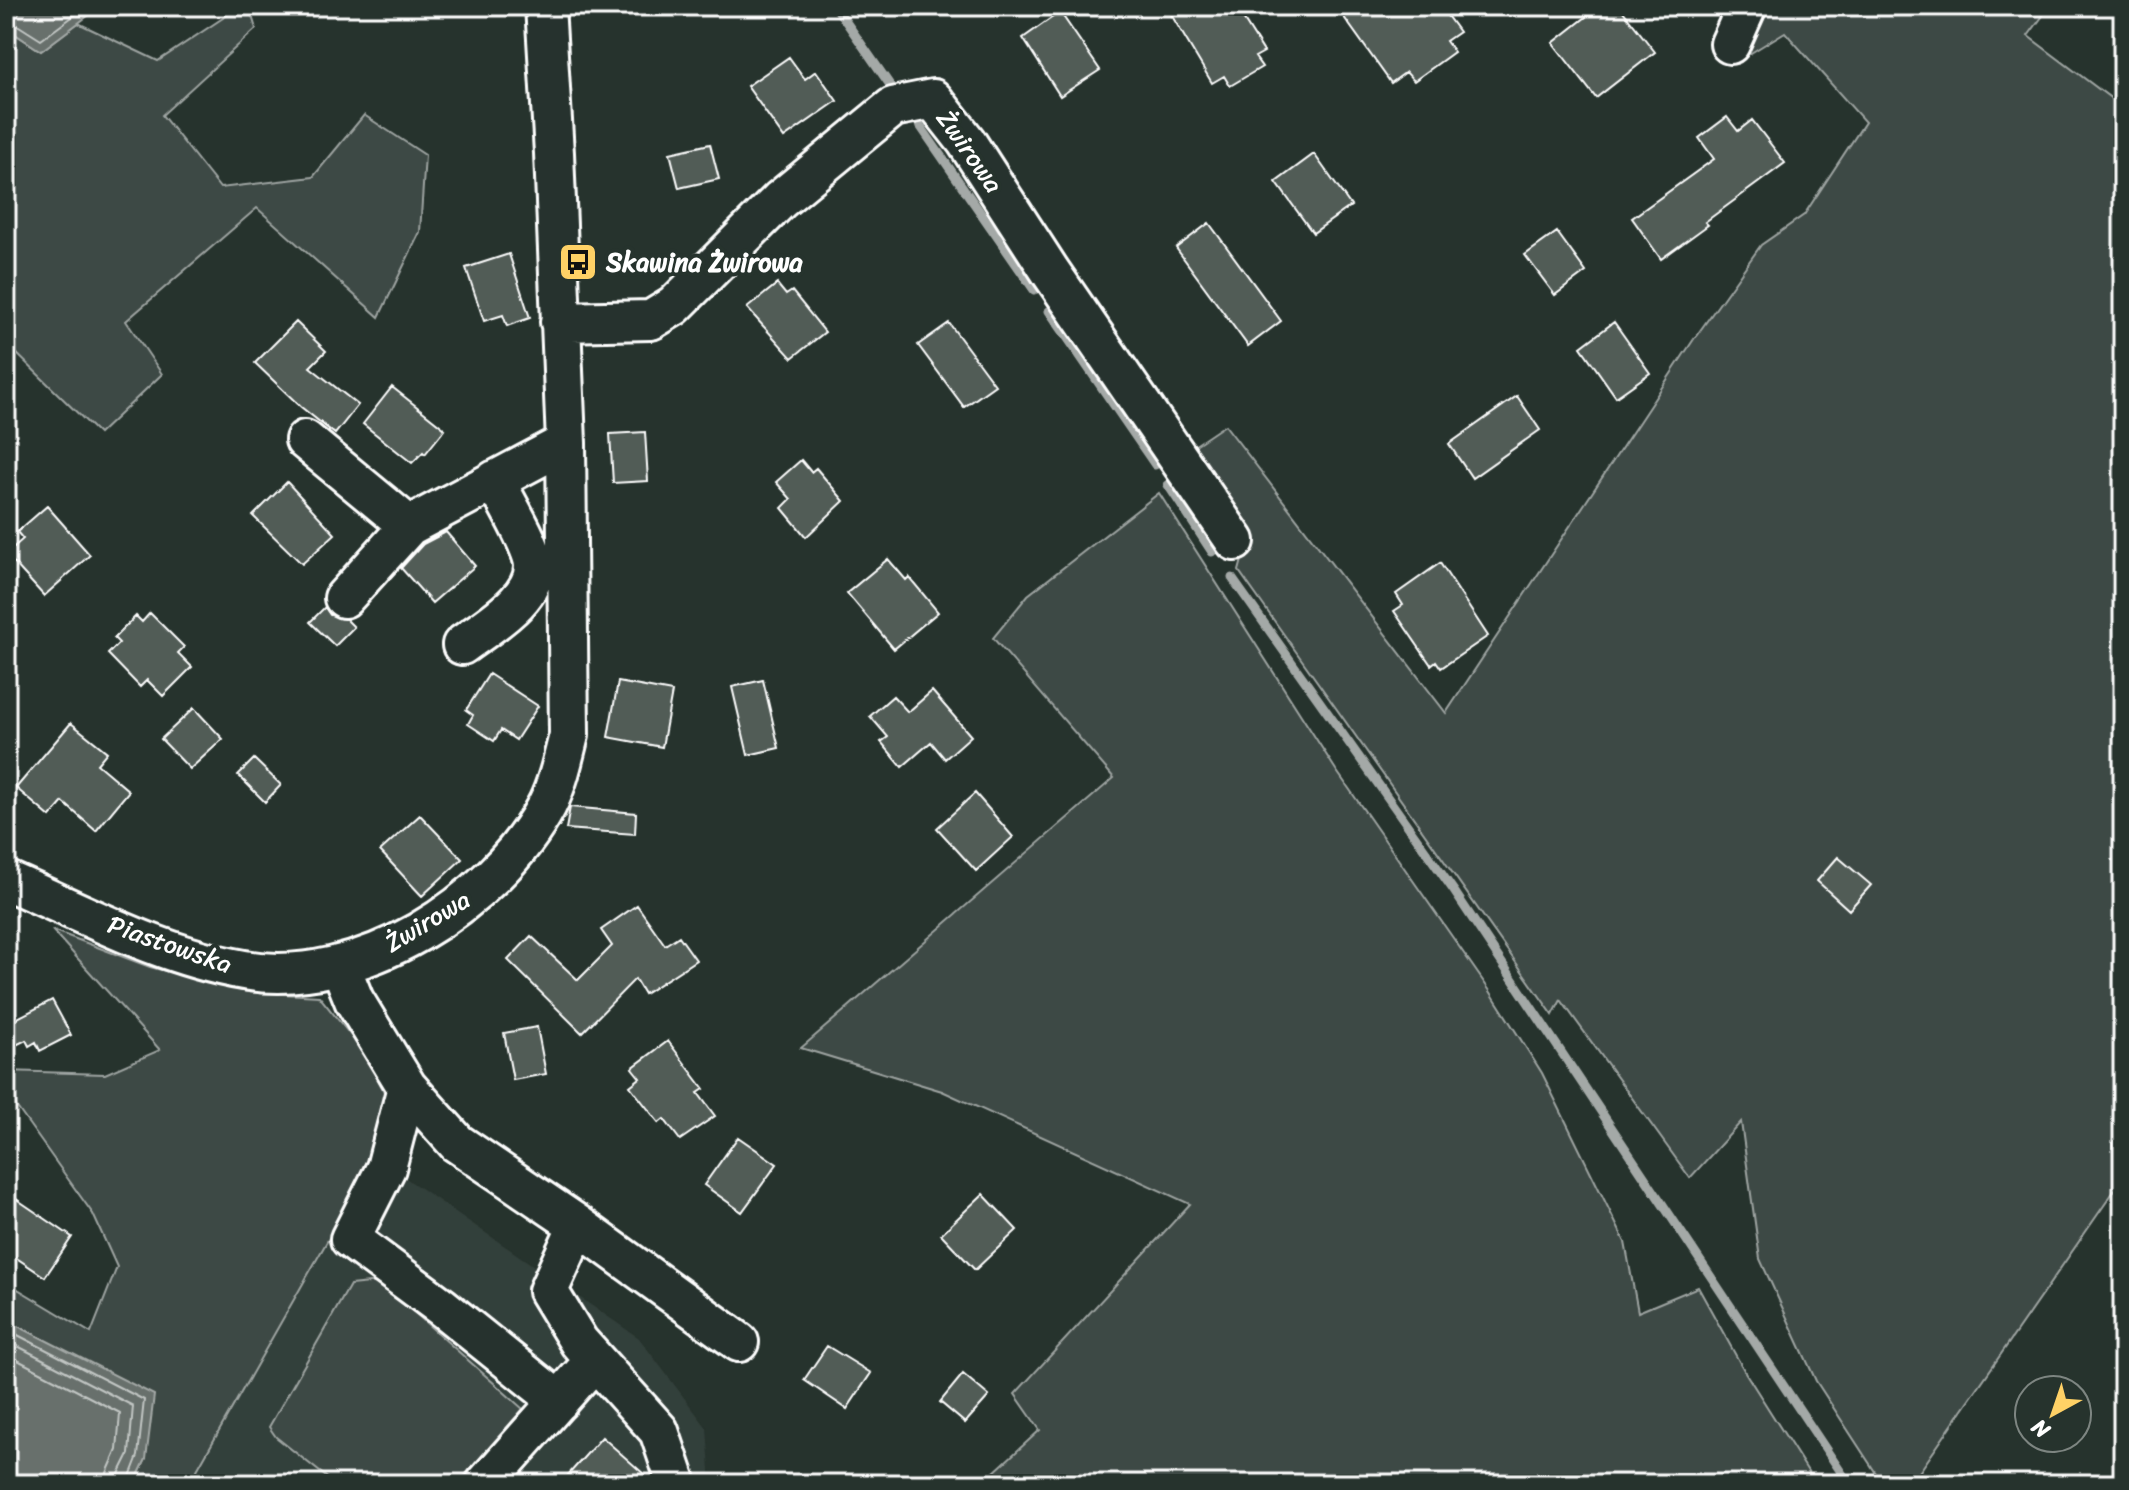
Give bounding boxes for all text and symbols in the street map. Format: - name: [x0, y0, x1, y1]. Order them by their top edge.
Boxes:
- street label: Żwirowa: [924, 99, 1016, 203]
- place label: Skawina Żwirowa: [605, 239, 803, 285]
- bus stop icon: Skawina Żwirowa: [557, 241, 599, 283]
- street label: Żwirowa: [375, 877, 479, 965]
- street label: Piastowska: [102, 901, 238, 987]
- north arrow: [2013, 1374, 2093, 1454]
- text: N: [2022, 1409, 2060, 1449]

